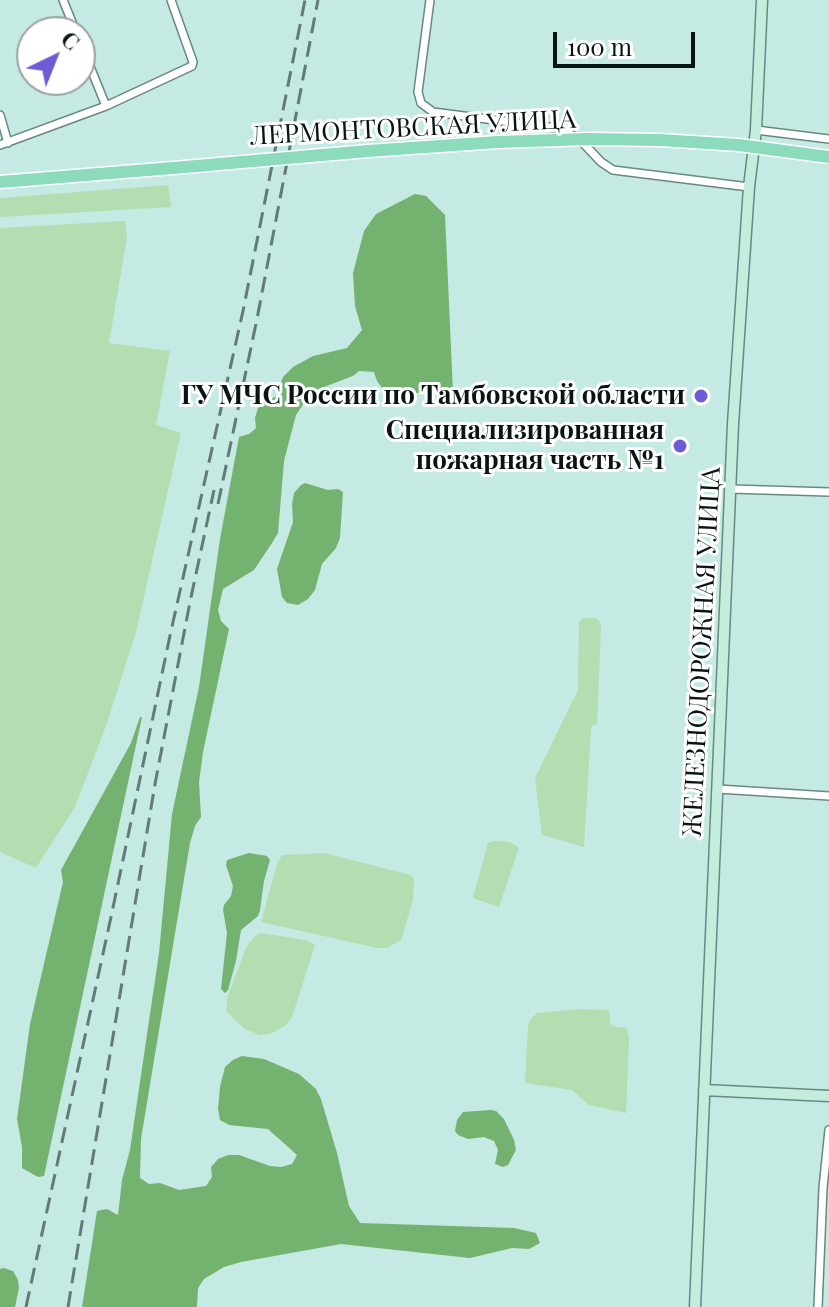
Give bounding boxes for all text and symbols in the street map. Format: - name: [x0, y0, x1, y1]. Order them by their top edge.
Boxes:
- north arrow: [16, 16, 96, 96]
- scale bar: [557, 16, 699, 66]
- text: С: [55, 24, 87, 56]
- text: 100 m: [567, 30, 632, 62]
- street label: ЛЕРМОНТОВСКАЯ УЛИЦА: [249, 104, 577, 152]
- place label: ГУ МЧС России по Тамбовской области: [181, 380, 685, 412]
- marker: ГУ МЧС России по Тамбовской области: [692, 387, 710, 405]
- place label: Специализированная пожарная часть №1: [386, 415, 664, 476]
- marker: Специализированная пожарная часть №1: [671, 437, 689, 455]
- street label: ЖЕЛЕЗНОДОРОЖНАЯ УЛИЦА: [677, 466, 727, 838]

